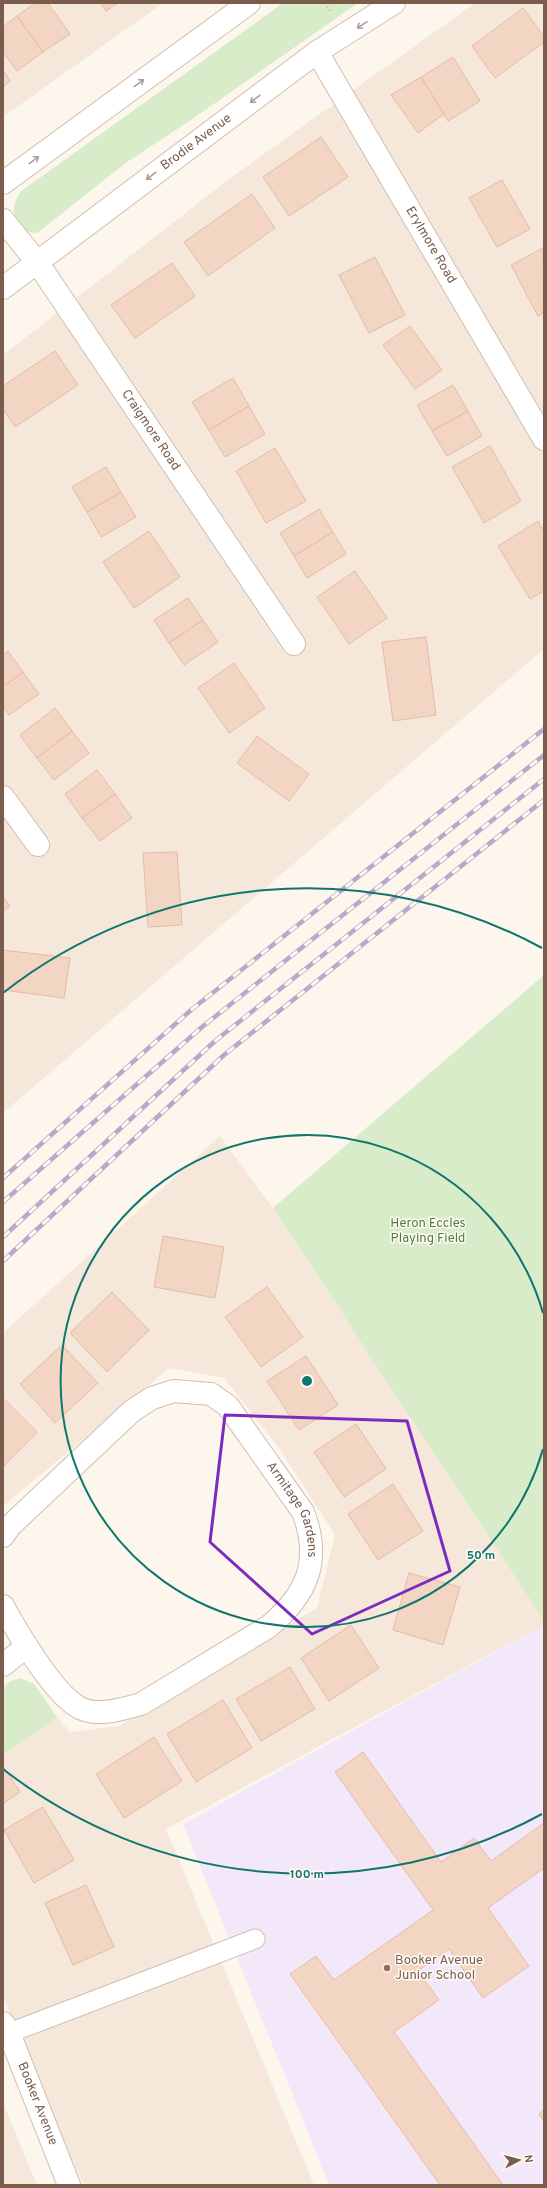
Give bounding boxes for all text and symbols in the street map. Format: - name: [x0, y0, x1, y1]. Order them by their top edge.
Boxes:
- one-way arrow: [356, 21, 368, 29]
- one-way arrow: [134, 79, 145, 87]
- one-way arrow: [250, 94, 261, 103]
- street label: Brodie Avenue: [158, 111, 235, 174]
- one-way arrow: [29, 156, 40, 164]
- one-way arrow: [146, 172, 157, 181]
- street label: Erylmore Road: [402, 204, 459, 287]
- street label: Craigmore Road: [117, 387, 183, 474]
- park label: Heron Eccles Playing Field: [390, 1216, 466, 1247]
- centre of rings: [300, 1374, 314, 1388]
- street label: Armitage Gardens: [262, 1459, 319, 1558]
- text: 50 m: [467, 1548, 495, 1564]
- text: 100 m: [290, 1867, 324, 1883]
- place label: Booker Avenue Junior School: [395, 1953, 483, 1984]
- marker: Booker Avenue Junior School: [382, 1963, 392, 1973]
- street label: Booker Avenue: [13, 2060, 61, 2148]
- north arrow: [499, 2140, 539, 2180]
- text: N: [521, 2154, 535, 2164]

